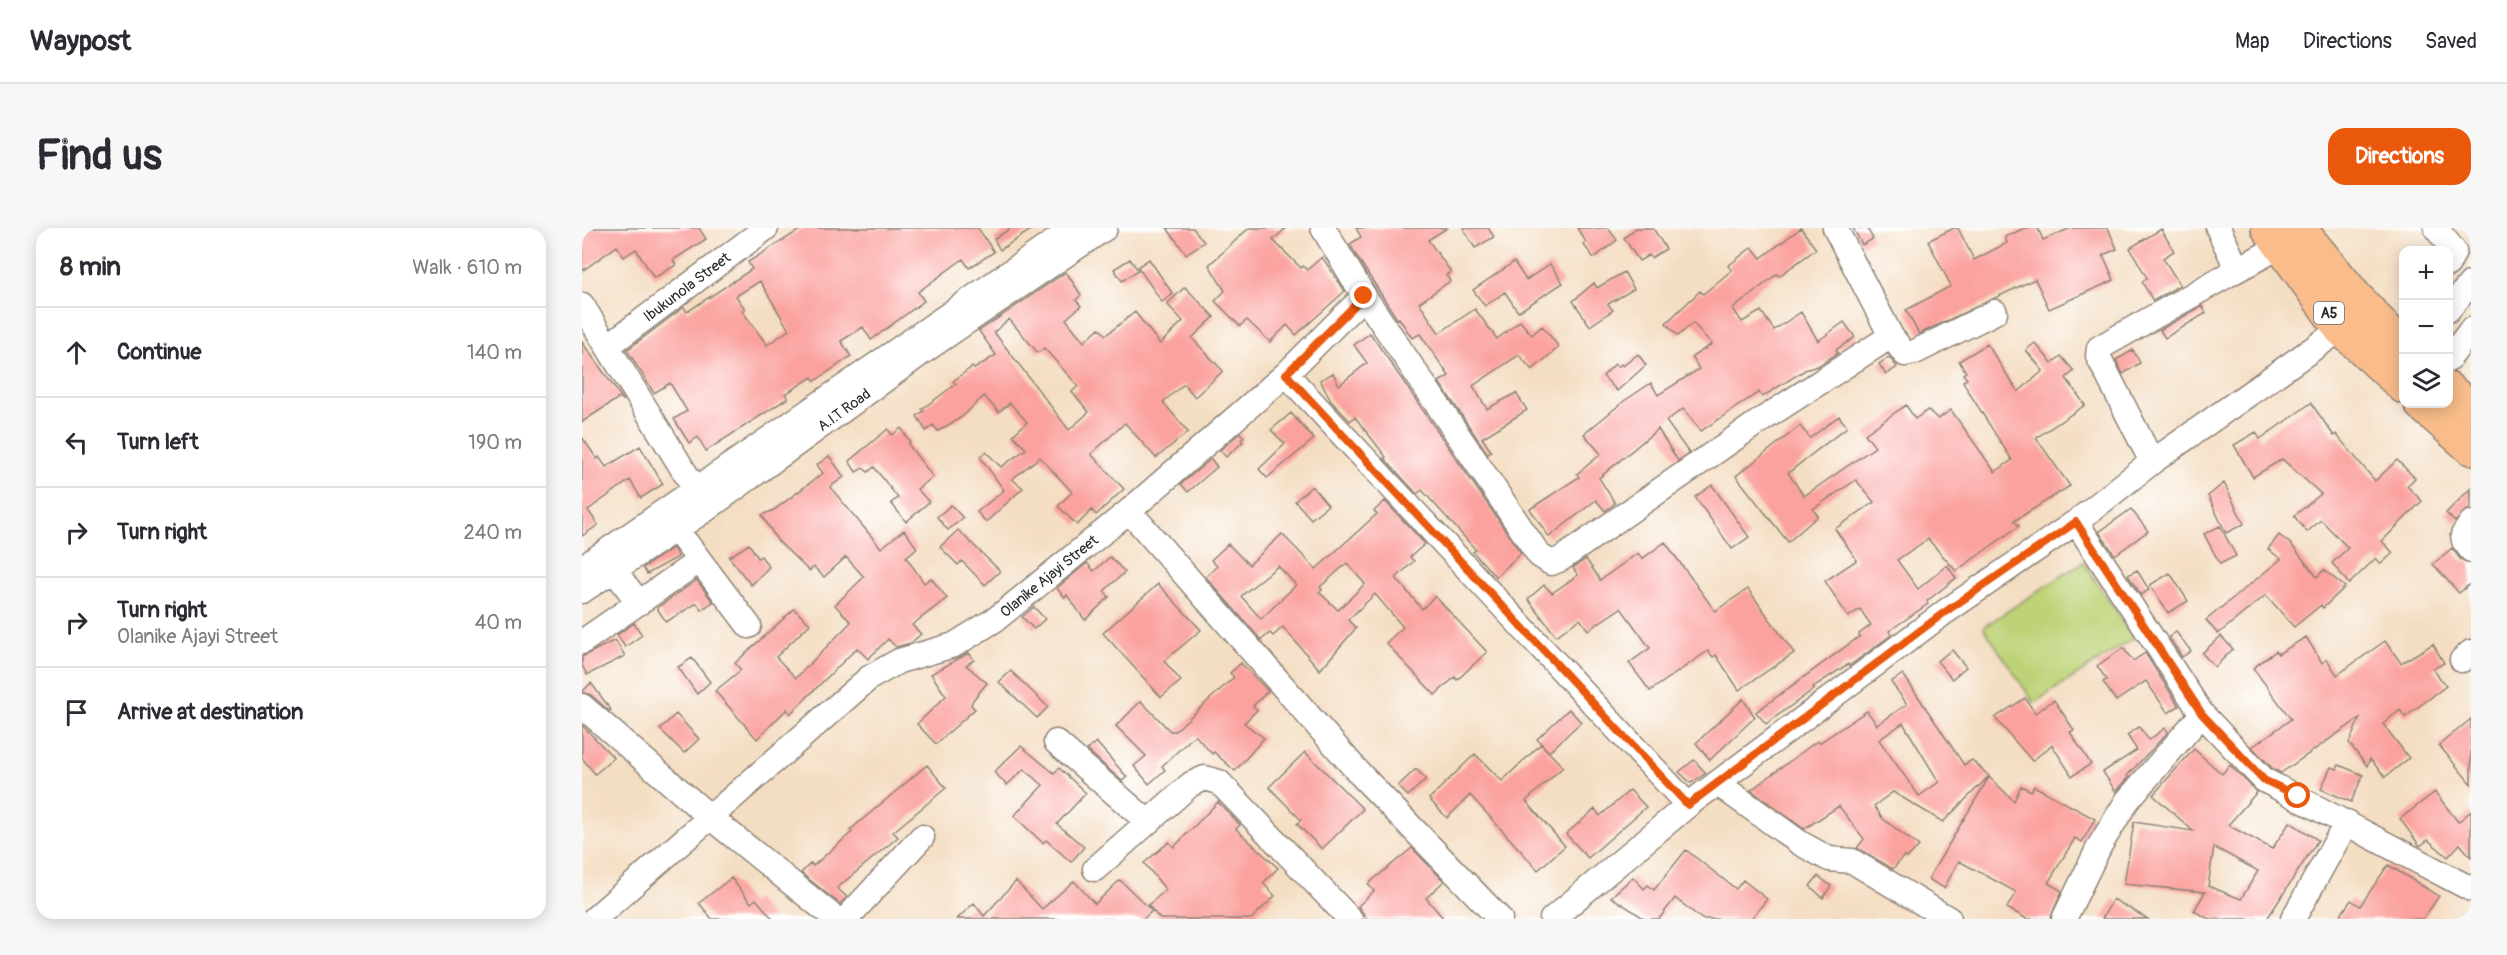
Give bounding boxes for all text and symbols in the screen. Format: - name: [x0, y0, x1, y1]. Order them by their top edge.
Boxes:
- text: Waypost: [30, 24, 131, 59]
- text: Map: [2235, 28, 2270, 55]
- text: Directions: [2303, 28, 2392, 55]
- text: Saved: [2425, 28, 2477, 55]
- button: Directions: [2328, 128, 2471, 185]
- text: Find us: [36, 130, 162, 182]
- map controls: [2399, 246, 2453, 408]
- button: +: [2399, 246, 2453, 300]
- street label: Ibukunola Street: [640, 248, 735, 326]
- text: 8 min: [60, 251, 121, 283]
- text: Walk · 610 m: [412, 255, 522, 280]
- route end: [1350, 282, 1376, 308]
- button: −: [2399, 300, 2453, 354]
- road number: A5: [2314, 302, 2344, 324]
- icon: ahead: [60, 336, 93, 369]
- text: Continue: [117, 338, 201, 366]
- text: 140 m: [467, 340, 522, 365]
- button: layers: [2399, 354, 2453, 408]
- street label: A.I.T Road: [814, 385, 875, 436]
- icon: left: [60, 426, 93, 459]
- text: Turn left: [117, 428, 199, 456]
- text: 190 m: [468, 430, 522, 455]
- icon: right: [60, 516, 93, 549]
- text: Turn right: [117, 518, 207, 546]
- text: 240 m: [463, 520, 522, 545]
- street label: Olanike Ajayi Street: [996, 530, 1103, 622]
- text: Turn right: [117, 596, 207, 624]
- icon: right: [60, 606, 93, 639]
- text: 40 m: [475, 610, 522, 635]
- text: Olanike Ajayi Street: [117, 624, 278, 649]
- icon: arrive: [60, 696, 93, 729]
- text: Arrive at destination: [117, 698, 303, 726]
- route start: [2284, 782, 2310, 808]

